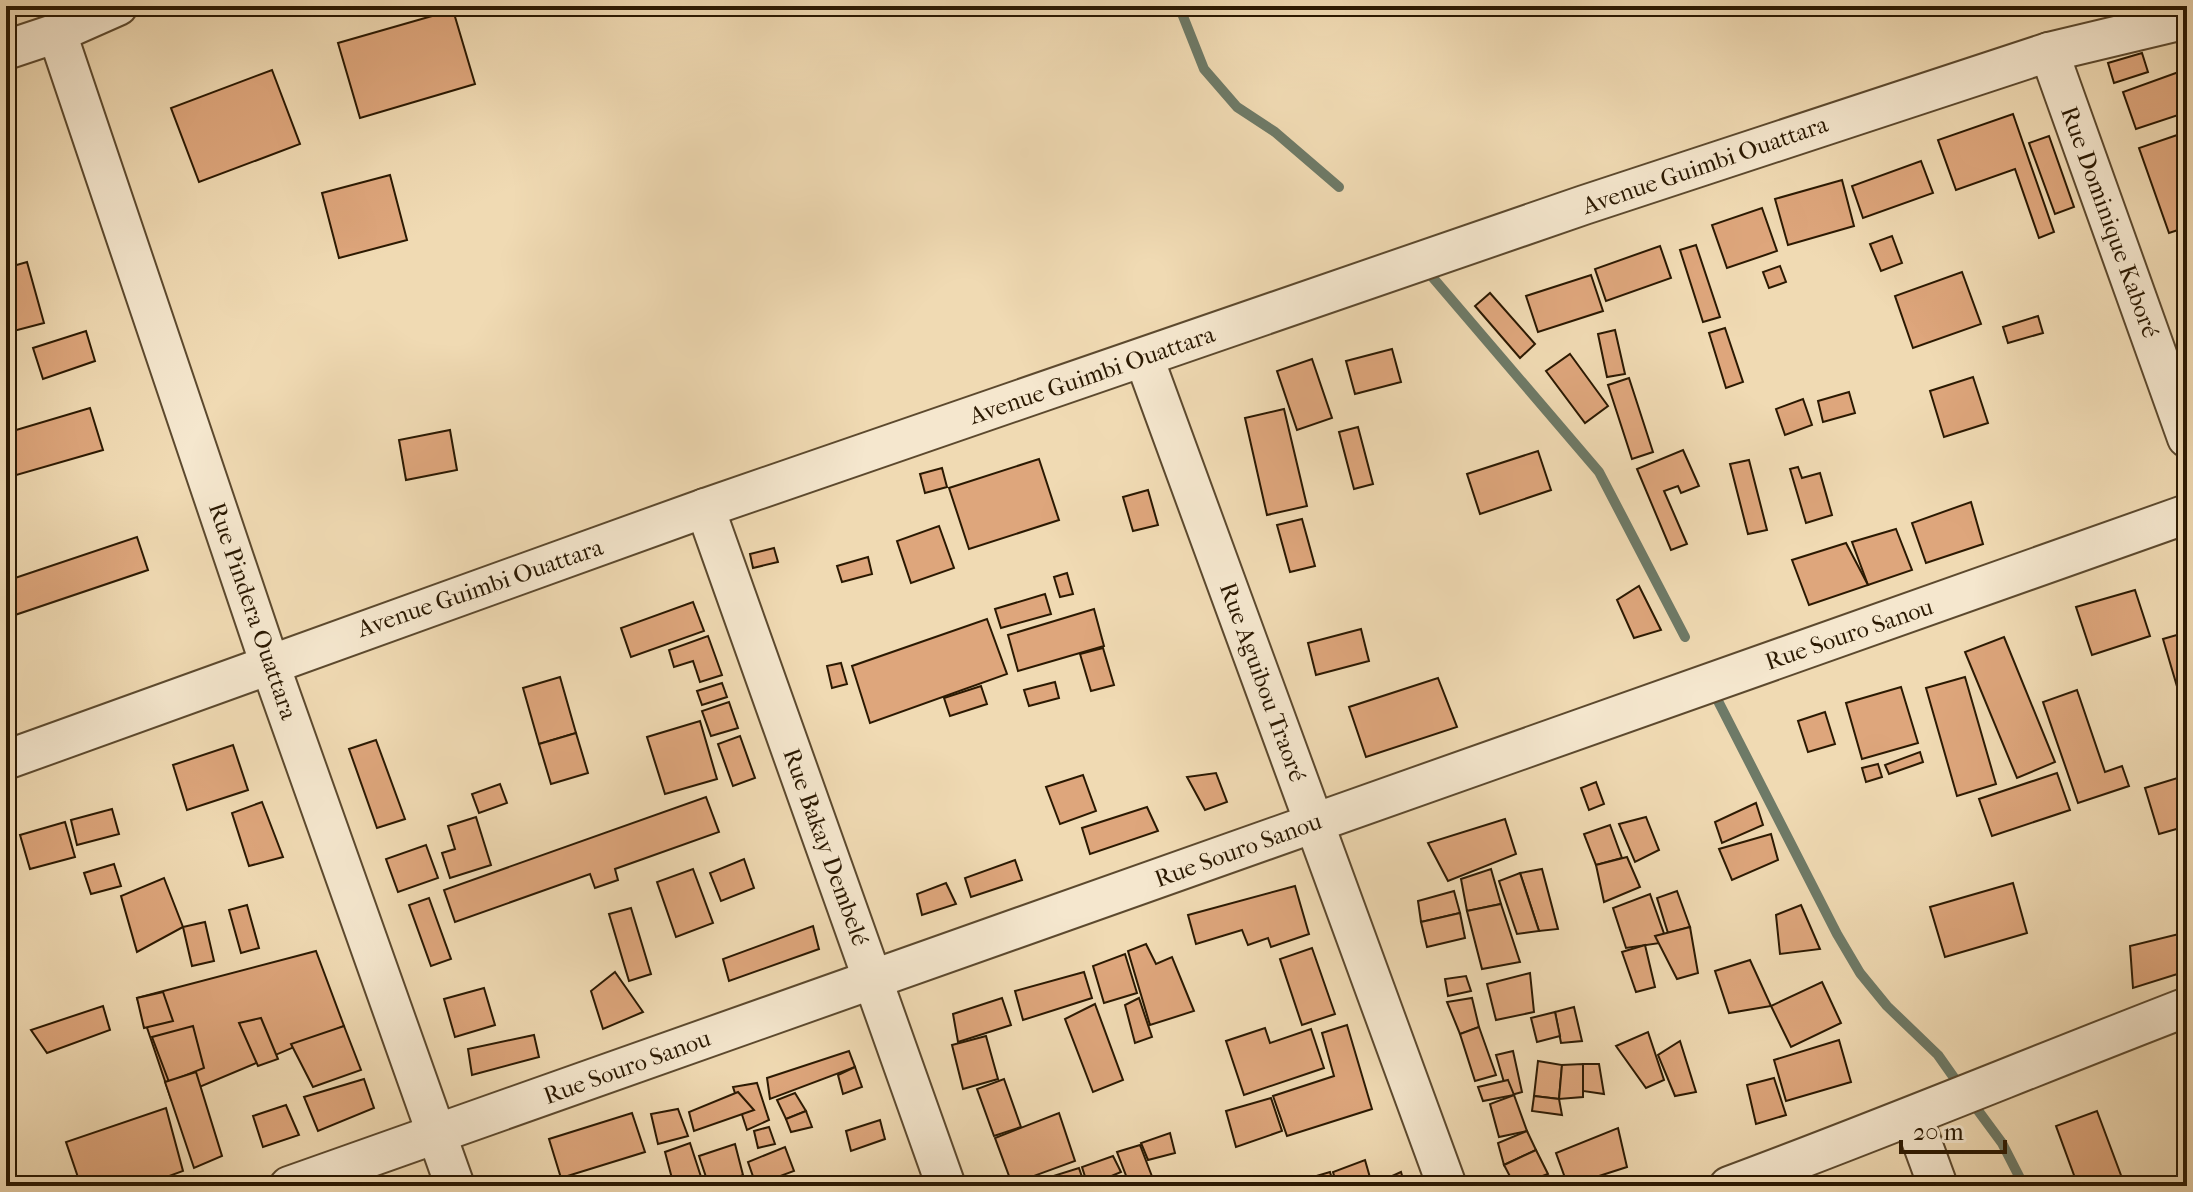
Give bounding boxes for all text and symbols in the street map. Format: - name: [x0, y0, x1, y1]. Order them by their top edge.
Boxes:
- street label: Rue Dominique Kaboré: [2055, 103, 2165, 342]
- street label: Avenue Guimbi Ouattara: [1578, 109, 1832, 221]
- street label: Avenue Guimbi Ouattara: [965, 319, 1219, 431]
- street label: Rue Pindera Ouattara: [203, 499, 304, 724]
- street label: Avenue Guimbi Ouattara: [353, 532, 607, 644]
- street label: Rue Aguibou Traoré: [1214, 579, 1312, 785]
- street label: Rue Souro Sanou: [1761, 592, 1937, 676]
- street label: Rue Bakay Dembelé: [777, 745, 875, 950]
- street label: Rue Souro Sanou: [1151, 807, 1326, 893]
- street label: Rue Souro Sanou: [540, 1024, 715, 1110]
- scale bar: [1901, 1104, 2005, 1154]
- text: 20 m: [1913, 1118, 1964, 1146]

